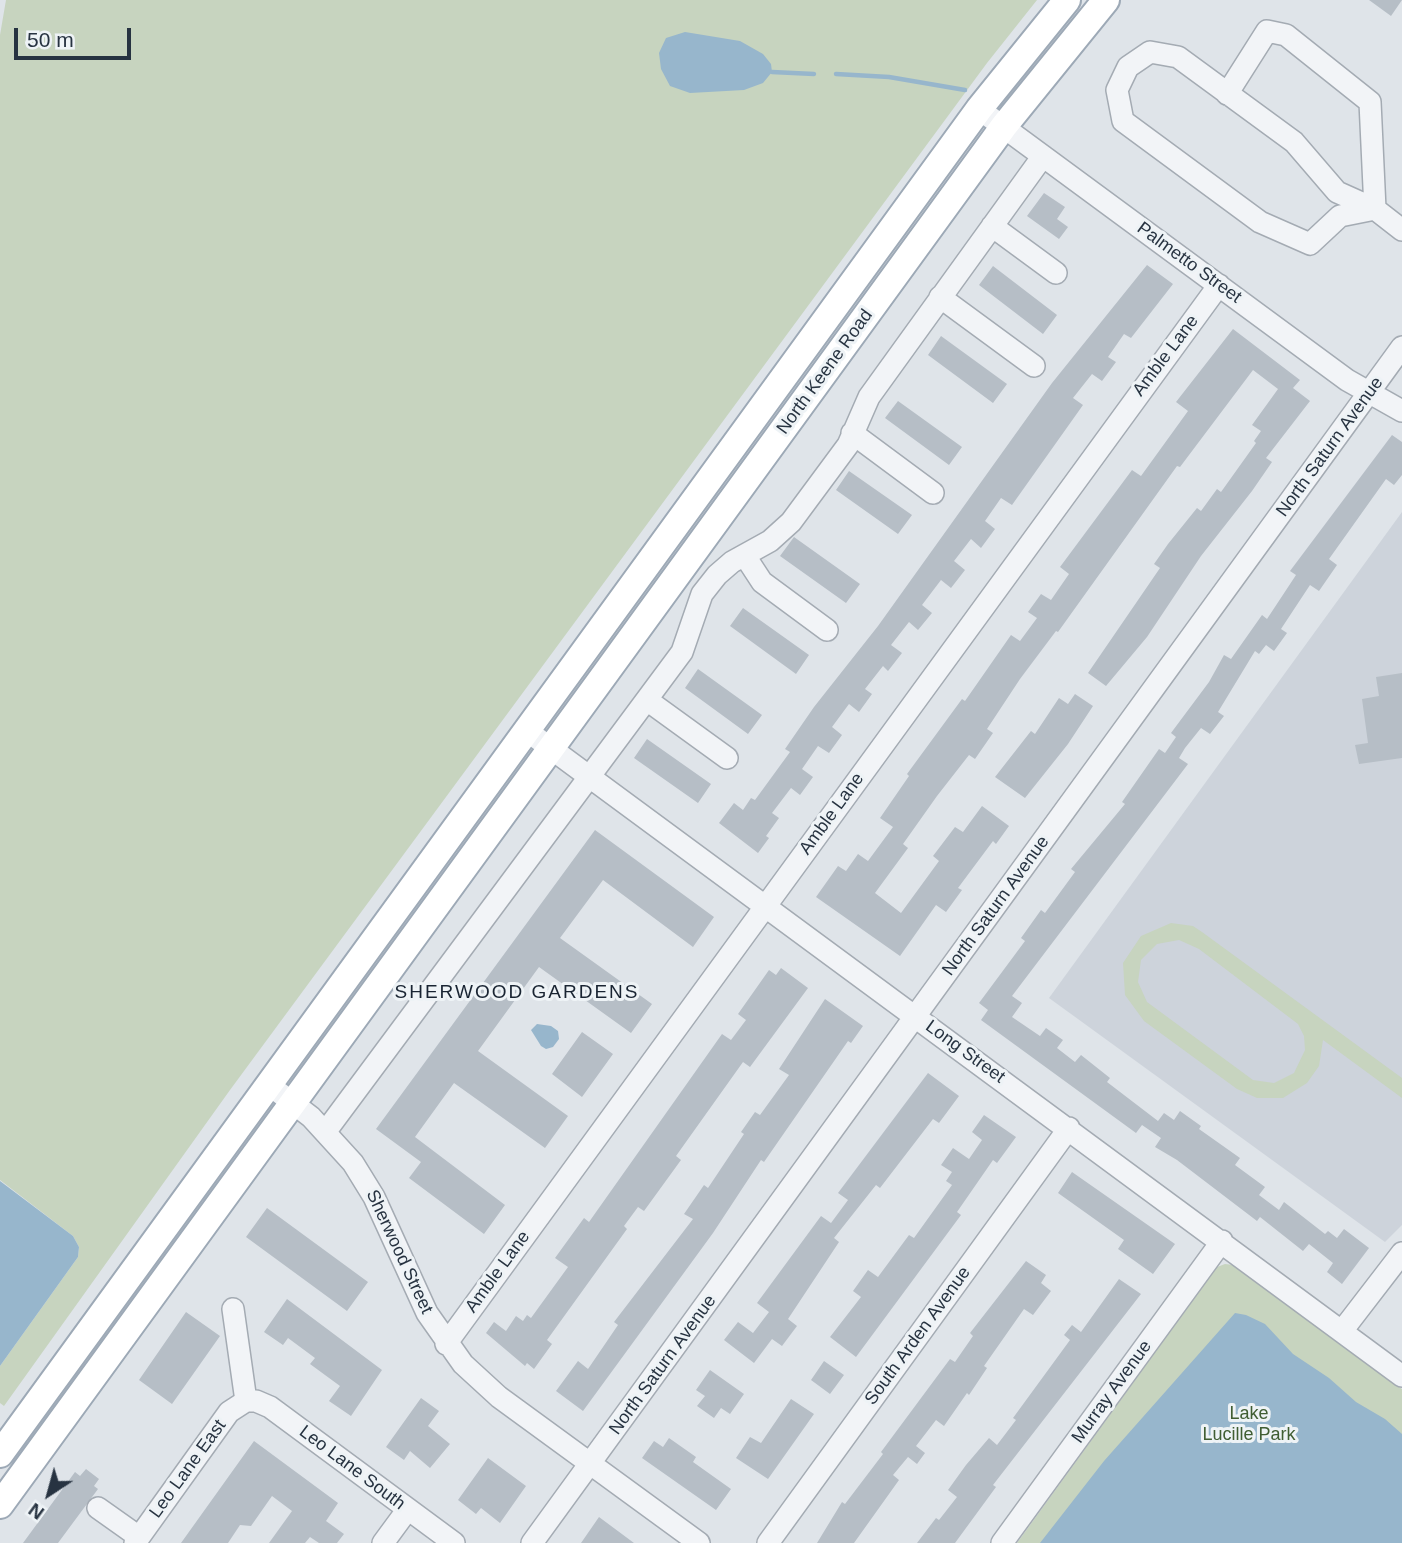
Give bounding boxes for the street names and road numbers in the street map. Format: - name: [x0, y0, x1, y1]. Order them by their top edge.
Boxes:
- street label: Palmetto Street: [1132, 218, 1246, 308]
- street label: North Keene Road: [772, 305, 878, 439]
- street label: Amble Lane: [1128, 311, 1204, 401]
- street label: North Saturn Avenue: [1272, 373, 1388, 521]
- street label: Amble Lane: [795, 769, 869, 859]
- street label: North Saturn Avenue: [938, 832, 1054, 980]
- street label: Long Street: [921, 1016, 1009, 1088]
- street label: Sherwood Street: [361, 1187, 437, 1317]
- street label: Amble Lane: [461, 1227, 535, 1317]
- street label: South Arden Avenue: [861, 1263, 975, 1409]
- street label: North Saturn Avenue: [605, 1291, 721, 1439]
- street label: Murray Avenue: [1067, 1336, 1157, 1448]
- street label: Leo Lane East: [145, 1416, 231, 1522]
- street label: Leo Lane South: [295, 1421, 409, 1515]

